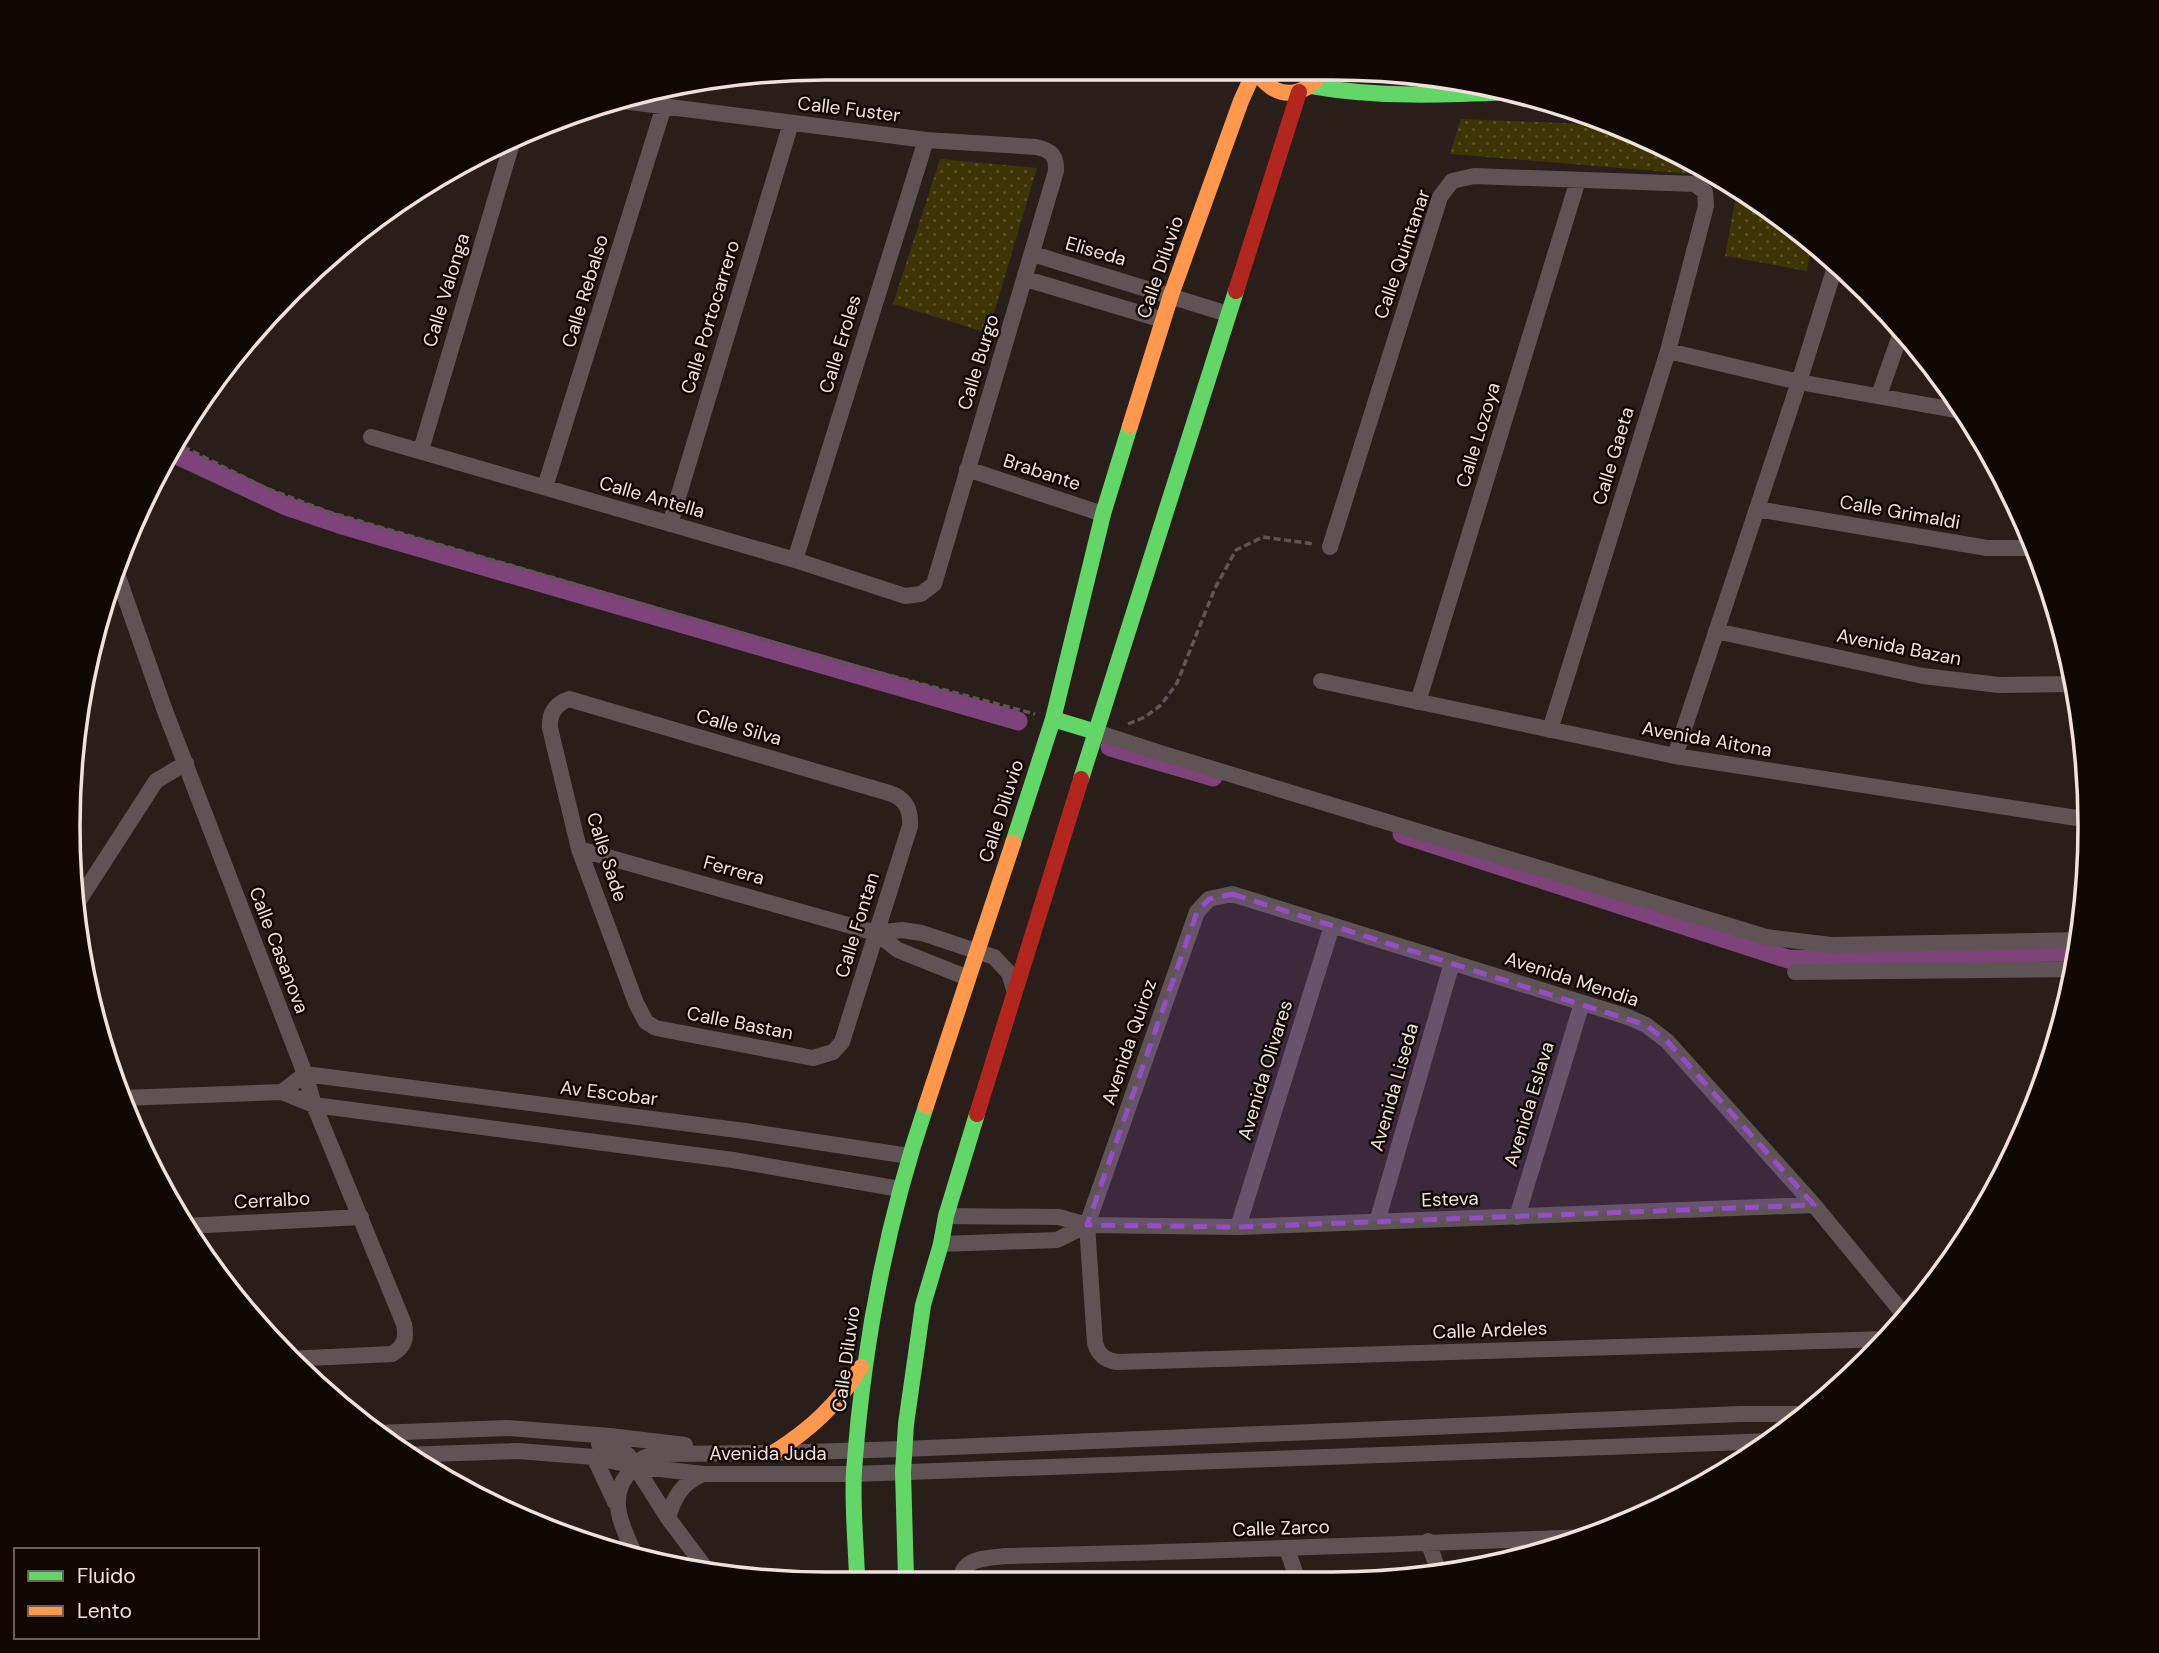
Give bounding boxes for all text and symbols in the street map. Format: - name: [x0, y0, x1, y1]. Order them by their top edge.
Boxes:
- street label: Calle Fuster: [796, 90, 902, 128]
- street label: Calle Quintanar: [1368, 186, 1436, 322]
- street label: Calle Diluvio: [1131, 212, 1189, 322]
- street label: Calle Valonga: [417, 230, 475, 350]
- street label: Eliseda: [1063, 230, 1129, 272]
- street label: Calle Rebalso: [556, 231, 614, 351]
- street label: Calle Portocarrero: [675, 237, 745, 397]
- street label: Calle Eroles: [813, 292, 867, 396]
- street label: Calle Burgo: [952, 311, 1004, 413]
- street label: Calle Lozoya: [1450, 379, 1506, 491]
- street label: Calle Gaeta: [1586, 404, 1640, 508]
- street label: Brabante: [1000, 448, 1084, 496]
- street label: Calle Antella: [596, 470, 708, 524]
- street label: Calle Grimaldi: [1838, 489, 1962, 535]
- street label: Avenida Bazan: [1835, 623, 1963, 671]
- street label: Calle Silva: [693, 703, 785, 751]
- street label: Avenida Aitona: [1640, 715, 1774, 763]
- street label: Calle Diluvio: [973, 756, 1029, 866]
- street label: Calle Sade: [581, 809, 633, 905]
- street label: Ferrera: [701, 849, 767, 891]
- street label: Calle Fontan: [829, 869, 885, 981]
- street label: Calle Casanova: [243, 883, 315, 1017]
- street label: Avenida Mendia: [1502, 946, 1642, 1012]
- street label: Avenida Quiroz: [1096, 976, 1162, 1108]
- street label: Avenida Olivares: [1232, 997, 1298, 1143]
- street label: Calle Bastan: [685, 1000, 795, 1046]
- street label: Avenida Liseda: [1364, 1020, 1424, 1154]
- street label: Avenida Eslava: [1498, 1039, 1560, 1169]
- street label: Av Escobar: [559, 1075, 659, 1111]
- street label: Cerralbo: [233, 1186, 311, 1214]
- street label: Esteva: [1421, 1186, 1479, 1212]
- street label: Calle Diluvio: [826, 1304, 866, 1414]
- street label: Calle Ardeles: [1432, 1316, 1548, 1344]
- street label: Avenida Juda: [709, 1441, 827, 1466]
- street label: Calle Zarco: [1232, 1514, 1330, 1542]
- legend: [14, 1548, 259, 1639]
- text: Fluido: [77, 1562, 136, 1590]
- text: Lento: [77, 1597, 132, 1625]

